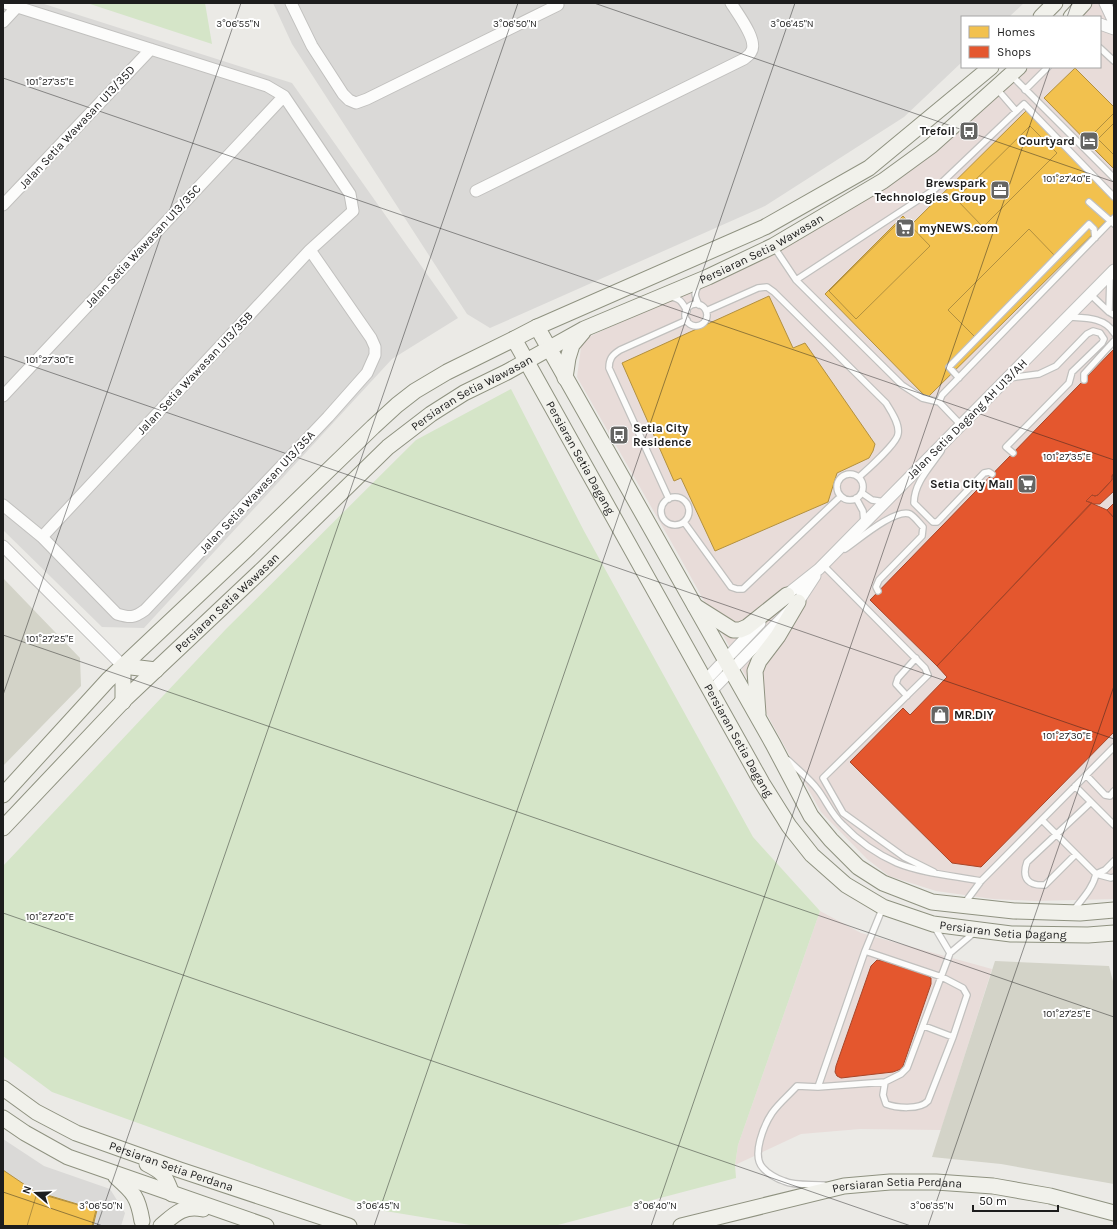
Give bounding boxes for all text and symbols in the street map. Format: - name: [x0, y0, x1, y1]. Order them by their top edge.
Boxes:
- legend: [961, 16, 1101, 68]
- text: 3°06'55"N: [216, 18, 260, 30]
- text: 3°06'50"N: [493, 18, 537, 30]
- text: 3°06'45"N: [770, 18, 814, 30]
- text: Homes: [997, 25, 1035, 39]
- text: Shops: [997, 45, 1031, 59]
- street label: Jalan Setia Wawasan U13/35D: [16, 62, 138, 192]
- text: 101°27'35"E: [26, 76, 74, 88]
- bus stop icon: Trefoil: [958, 120, 980, 142]
- place label: Trefoil: [920, 124, 955, 138]
- hotel icon: Courtyard: [1078, 130, 1100, 152]
- place label: Courtyard: [1018, 134, 1075, 148]
- text: 101°27'40"E: [1043, 173, 1091, 185]
- place label: Brewspark Technologies Group: [875, 176, 986, 204]
- office icon: Brewspark Technologies Group: [989, 179, 1011, 201]
- street label: Jalan Setia Wawasan U13/35C: [82, 182, 204, 310]
- street label: Persiaran Setia Wawasan: [697, 211, 826, 287]
- supermarket icon: myNEWS.com: [894, 217, 916, 239]
- place label: myNEWS.com: [919, 221, 998, 235]
- street label: Jalan Setia Wawasan U13/35B: [134, 309, 256, 437]
- street label: Persiaran Setia Wawasan: [408, 352, 535, 434]
- text: 101°27'30"E: [26, 354, 74, 366]
- street label: Jalan Setia Dagang AH U13/AH: [904, 356, 1030, 482]
- street label: Persiaran Setia Dagang: [543, 399, 618, 517]
- place label: Setia City Residence: [633, 421, 691, 449]
- bus stop icon: Setia City Residence: [608, 424, 630, 446]
- street label: Jalan Setia Wawasan U13/35A: [196, 428, 318, 556]
- text: 101°27'35"E: [1043, 451, 1091, 463]
- supermarket icon: Setia City Mall: [1016, 473, 1038, 495]
- place label: Setia City Mall: [930, 477, 1013, 491]
- street label: Persiaran Setia Wawasan: [172, 550, 282, 655]
- text: 101°27'25"E: [26, 633, 74, 645]
- street label: Persiaran Setia Dagang: [701, 681, 776, 800]
- shop icon: MR.DIY: [929, 704, 951, 726]
- place label: MR.DIY: [954, 708, 994, 722]
- text: 101°27'30"E: [1043, 730, 1091, 742]
- text: 101°27'20"E: [26, 911, 74, 923]
- street label: Persiaran Setia Dagang: [939, 918, 1067, 942]
- text: 101°27'25"E: [1043, 1008, 1091, 1020]
- street label: Persiaran Setia Perdana: [107, 1138, 235, 1194]
- north arrow: [16, 1173, 56, 1213]
- street label: Persiaran Setia Perdana: [831, 1175, 963, 1196]
- text: N: [20, 1184, 34, 1196]
- scale bar: [973, 1187, 1058, 1213]
- text: 50 m: [979, 1194, 1007, 1208]
- text: 3°06'50"N: [79, 1200, 123, 1212]
- text: 3°06'45"N: [356, 1200, 400, 1212]
- text: 3°06'40"N: [633, 1200, 677, 1212]
- text: 3°06'35"N: [910, 1200, 954, 1212]

